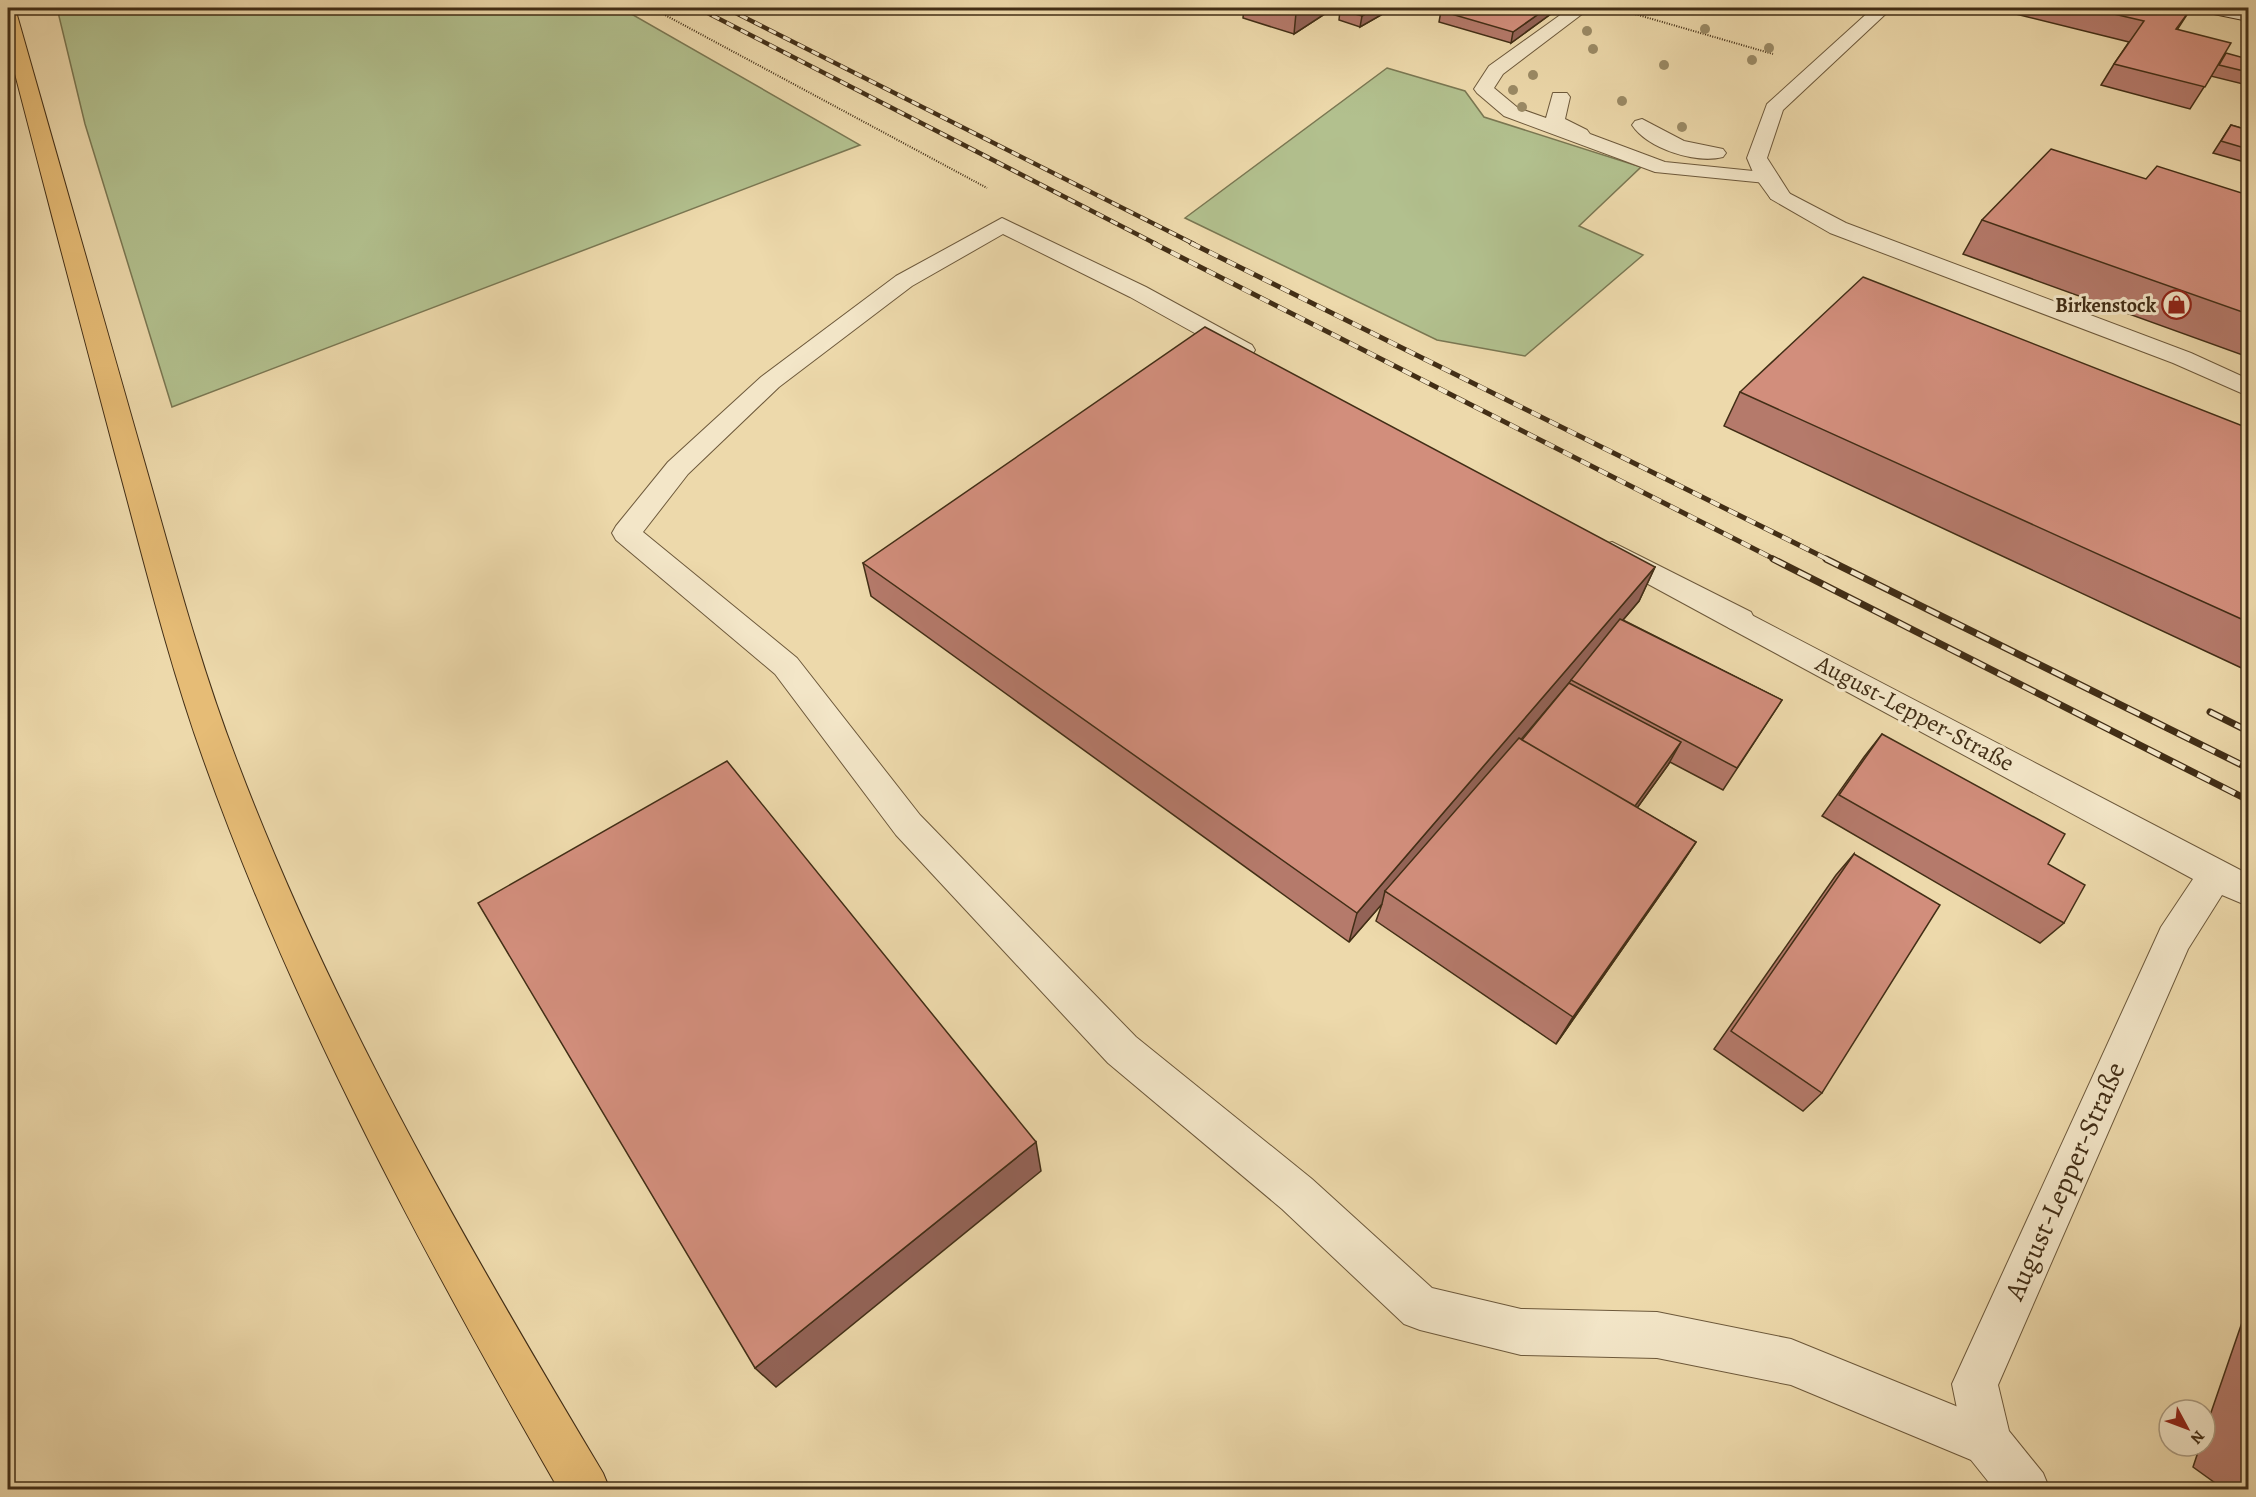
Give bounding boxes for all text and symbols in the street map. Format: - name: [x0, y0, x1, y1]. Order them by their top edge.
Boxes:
- shop icon: Birkenstock: [2161, 289, 2193, 321]
- place label: Birkenstock: [2055, 292, 2157, 319]
- street label: August-Lepper-Straße: [1809, 647, 2020, 779]
- street label: August-Lepper-Straße: [1995, 1056, 2135, 1307]
- north arrow: [2157, 1398, 2217, 1458]
- text: N: [2185, 1426, 2210, 1449]

